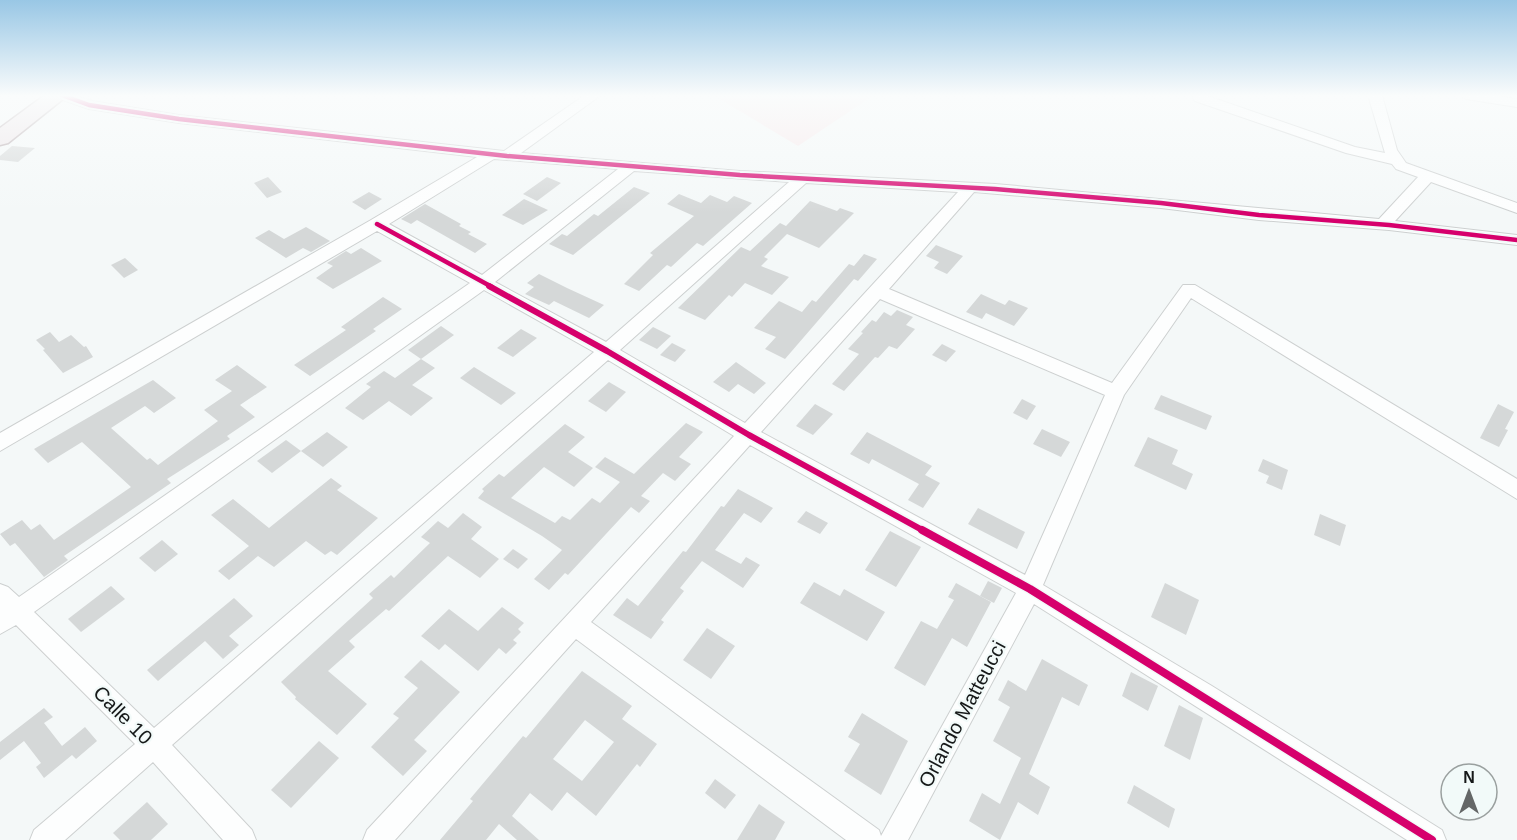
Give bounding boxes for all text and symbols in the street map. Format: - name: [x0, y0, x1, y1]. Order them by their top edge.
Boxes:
- street label: Orlando Matteucci: [914, 637, 1010, 791]
- street label: Calle 10: [89, 681, 157, 749]
- north arrow: [1439, 762, 1499, 822]
- text: N: [1463, 769, 1475, 786]

